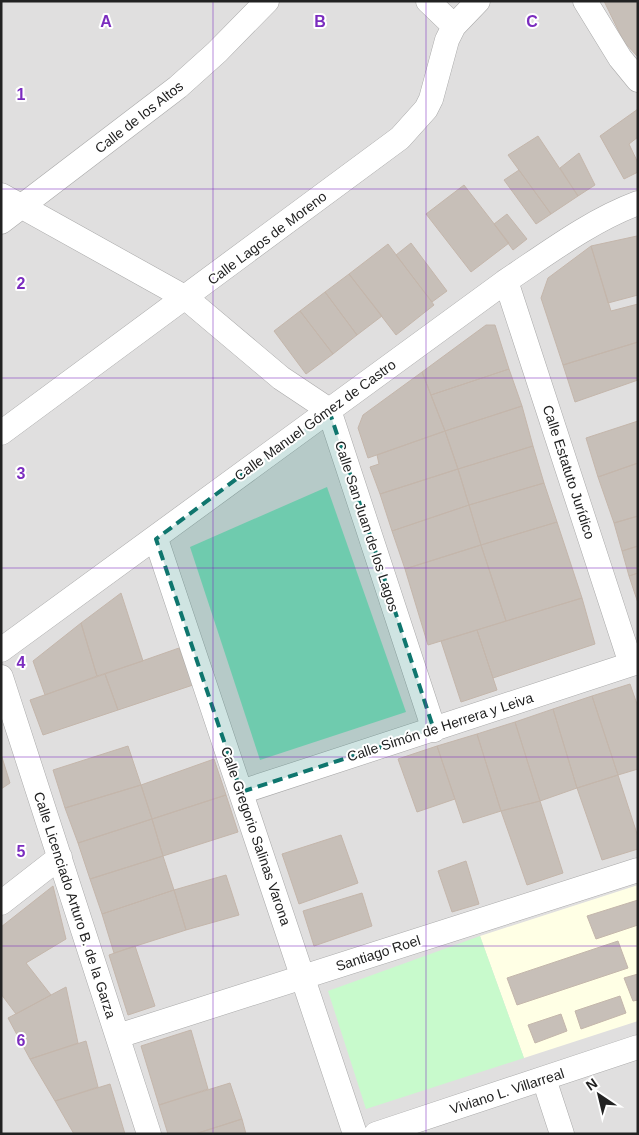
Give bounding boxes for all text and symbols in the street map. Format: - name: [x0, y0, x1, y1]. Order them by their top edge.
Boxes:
- text: A: [100, 13, 112, 30]
- text: B: [314, 13, 326, 30]
- text: C: [526, 13, 538, 30]
- street label: Calle de los Altos: [92, 78, 186, 156]
- text: 1: [17, 86, 26, 103]
- street label: Calle Lagos de Moreno: [204, 188, 330, 288]
- text: 2: [17, 275, 26, 292]
- street label: Calle Manuel Gómez de Castro: [231, 356, 399, 484]
- street label: Calle Estatuto Jurídico: [540, 403, 598, 541]
- street label: Calle San Juan de los Lagos: [332, 439, 402, 613]
- text: 3: [17, 465, 26, 482]
- text: 4: [17, 654, 26, 671]
- street label: Calle Simón de Herrera y Leiva: [345, 689, 535, 765]
- street label: Calle Gregorio Salinas Varona: [218, 744, 294, 928]
- street label: Calle Licenciado Arturo B. de la Garza: [31, 790, 119, 1021]
- text: 5: [17, 843, 26, 860]
- street label: Santiago Roel: [334, 932, 422, 974]
- text: 6: [17, 1032, 26, 1049]
- street label: Viviano L. Villarreal: [448, 1065, 566, 1117]
- north arrow: [574, 1070, 624, 1120]
- text: N: [583, 1075, 600, 1094]

